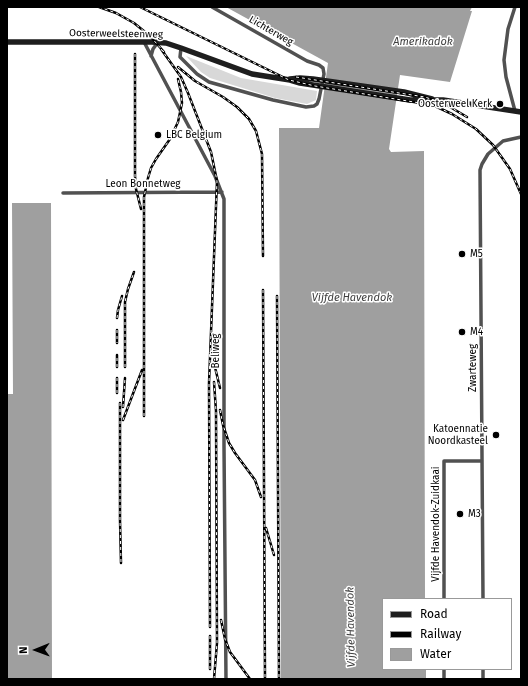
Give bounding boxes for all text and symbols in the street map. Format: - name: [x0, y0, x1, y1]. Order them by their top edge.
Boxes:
- street label: Lichterweg: [247, 14, 295, 48]
- street label: Oosterweelsteenweg: [69, 27, 163, 41]
- water label: Amerikadok: [393, 35, 453, 49]
- place label: Oosterweel Kerk: [418, 98, 492, 110]
- marker: Oosterweel Kerk: [495, 99, 505, 109]
- place label: LBC Belgium: [166, 129, 222, 141]
- marker: LBC Belgium: [153, 130, 163, 140]
- street label: Leon Bonnetweg: [105, 178, 181, 190]
- place label: M5: [470, 248, 483, 260]
- marker: M5: [457, 249, 467, 259]
- water label: Vijfde Havendok: [312, 291, 392, 305]
- place label: M4: [470, 326, 483, 338]
- marker: M4: [457, 327, 467, 337]
- street label: Beliweg: [210, 333, 222, 369]
- street label: Zwarteweg: [467, 344, 479, 392]
- place label: Katoennatie Noordkasteel: [428, 423, 488, 446]
- marker: Katoennatie Noordkasteel: [491, 430, 501, 440]
- street label: Vijfde Havendok-Zuidkaai: [430, 466, 442, 582]
- place label: M3: [468, 508, 481, 520]
- marker: M3: [455, 509, 465, 519]
- water label: Vijfde Havendok: [344, 587, 358, 667]
- legend: [382, 598, 512, 670]
- text: Road: [420, 607, 448, 621]
- text: Railway: [420, 627, 461, 641]
- north arrow: [16, 630, 56, 670]
- text: N: [17, 646, 30, 654]
- text: Water: [420, 647, 451, 661]

